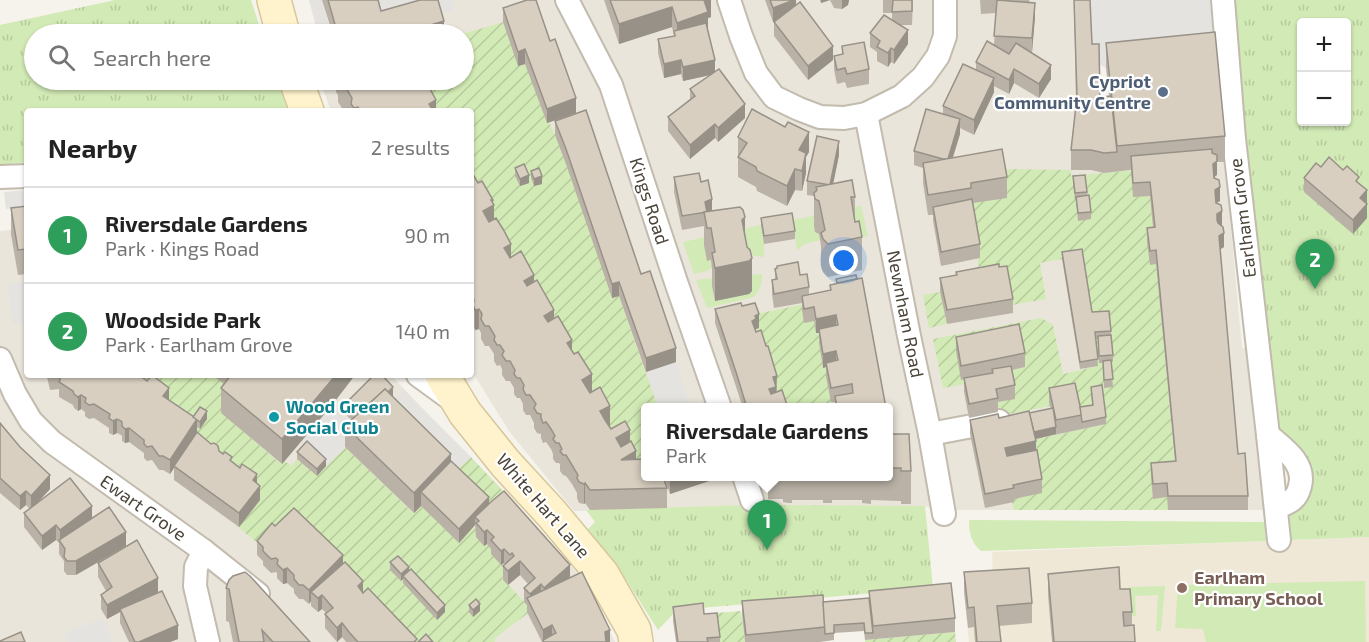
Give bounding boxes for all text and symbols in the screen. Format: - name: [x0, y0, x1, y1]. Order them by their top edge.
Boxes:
- map controls: [1297, 18, 1351, 126]
- button: +: [1297, 18, 1351, 72]
- search box: [24, 24, 474, 90]
- icon: search: [45, 41, 78, 74]
- text: Search here: [93, 44, 211, 70]
- place label: Cypriot Community Centre: [994, 70, 1152, 113]
- button: −: [1297, 72, 1351, 126]
- marker: Cypriot Community Centre: [1156, 85, 1170, 99]
- text: Nearby: [48, 132, 137, 163]
- text: 2 results: [371, 135, 450, 159]
- street label: Kings Road: [626, 154, 674, 247]
- street label: Earlham Grove: [1224, 157, 1260, 279]
- text: Riversdale Gardens: [105, 210, 308, 236]
- text: 1: [63, 223, 72, 247]
- text: 90 m: [405, 223, 450, 247]
- text: Park · Kings Road: [105, 236, 260, 260]
- pin: 2: [1296, 240, 1334, 289]
- your location: [829, 246, 858, 275]
- street label: Newnham Road: [883, 248, 929, 379]
- text: Woodside Park: [105, 306, 261, 332]
- text: 2: [62, 319, 73, 343]
- text: 140 m: [396, 319, 450, 343]
- text: Park · Earlham Grove: [105, 332, 293, 356]
- place label: Wood Green Social Club: [286, 395, 389, 438]
- popup: [641, 403, 893, 481]
- marker: Wood Green Social Club: [267, 410, 281, 424]
- text: Riversdale Gardens: [666, 417, 868, 443]
- text: Park: [666, 443, 707, 467]
- street label: White Hart Lane: [492, 448, 595, 562]
- street label: Ewart Grove: [96, 469, 191, 545]
- pin: 1: [748, 500, 786, 550]
- place label: Earlham Primary School: [1194, 566, 1323, 609]
- marker: Earlham Primary School: [1175, 581, 1189, 595]

